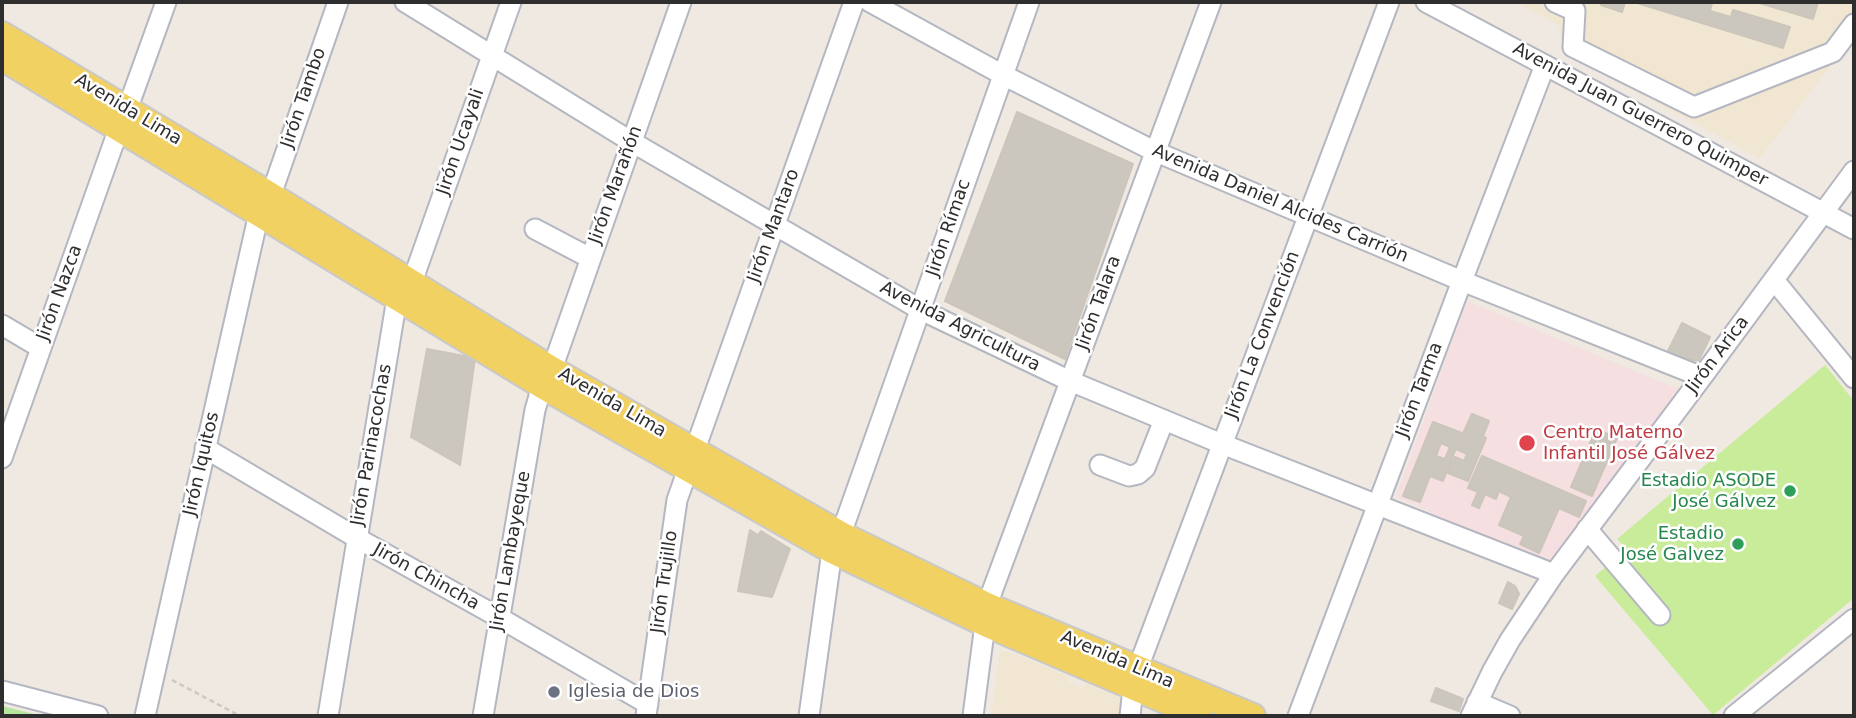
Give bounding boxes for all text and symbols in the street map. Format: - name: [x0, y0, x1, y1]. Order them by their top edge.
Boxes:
- street label: Avenida Juan Guerrero Quimper: [1509, 38, 1771, 192]
- street label: Jirón Tambo: [277, 45, 331, 151]
- street label: Avenida Lima: [71, 70, 185, 150]
- street label: Jirón Ucayali: [433, 86, 489, 198]
- street label: Jirón Marañón: [585, 123, 647, 247]
- street label: Avenida Daniel Alcides Carrión: [1149, 140, 1411, 268]
- street label: Jirón Mantaro: [743, 166, 805, 286]
- street label: Jirón Rímac: [922, 177, 976, 279]
- street label: Jirón Nazca: [33, 242, 87, 344]
- street label: Jirón La Convención: [1221, 248, 1305, 422]
- street label: Jirón Talara: [1072, 253, 1126, 353]
- street label: Avenida Agricultura: [876, 277, 1044, 377]
- street label: Jirón Arica: [1682, 312, 1754, 398]
- street label: Jirón Tarma: [1392, 339, 1448, 441]
- street label: Jirón Parinacochas: [347, 362, 397, 528]
- street label: Avenida Lima: [554, 363, 670, 443]
- street label: Jirón Iquitos: [180, 410, 224, 518]
- place label: Centro Materno Infantil José Gálvez: [1543, 422, 1715, 464]
- marker: Centro Materno Infantil José Gálvez: [1517, 433, 1537, 453]
- street label: Jirón Lambayeque: [486, 469, 536, 633]
- place label: Estadio ASODE José Gálvez: [1641, 470, 1776, 512]
- marker: Estadio ASODE José Gálvez: [1782, 483, 1798, 499]
- place label: Estadio José Galvez: [1620, 523, 1724, 566]
- street label: Jirón Trujillo: [647, 529, 683, 635]
- marker: Estadio José Galvez: [1730, 536, 1746, 552]
- street label: Jirón Chincha: [369, 539, 483, 615]
- street label: Avenida Lima: [1057, 626, 1177, 694]
- place label: Iglesia de Dios: [568, 681, 699, 703]
- marker: Iglesia de Dios: [546, 684, 562, 700]

